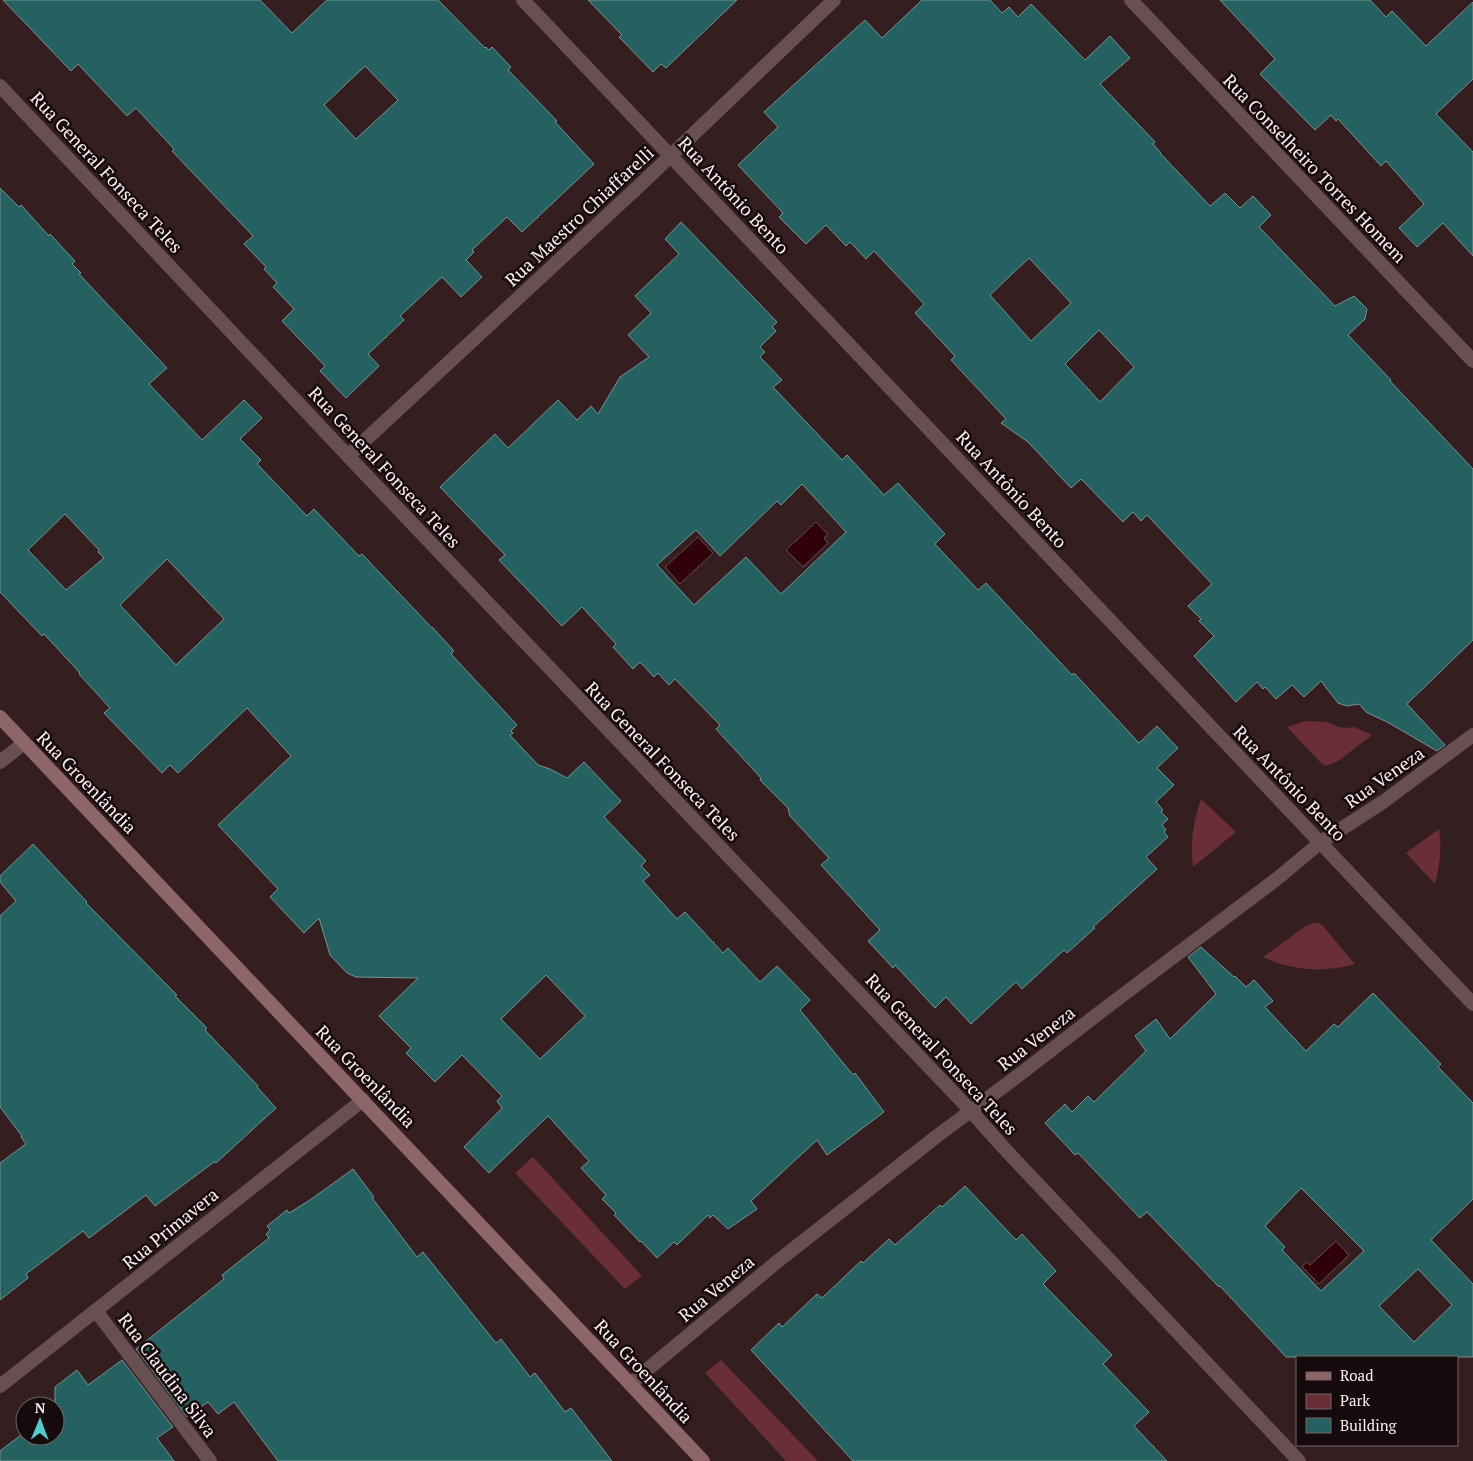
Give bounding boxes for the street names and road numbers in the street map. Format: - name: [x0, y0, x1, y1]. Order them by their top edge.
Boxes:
- street label: Rua Conselheiro Torres Homem: [1218, 68, 1412, 268]
- street label: Rua General Fonseca Teles: [26, 86, 188, 258]
- street label: Rua Antônio Bento: [673, 131, 795, 259]
- street label: Rua Maestro Chiaffarelli: [500, 141, 658, 291]
- street label: Rua General Fonseca Teles: [304, 381, 466, 553]
- street label: Rua Antônio Bento: [951, 425, 1073, 553]
- street label: Rua General Fonseca Teles: [580, 676, 746, 846]
- street label: Rua Antônio Bento: [1228, 720, 1352, 846]
- street label: Rua Groenlândia: [32, 725, 142, 839]
- street label: Rua Veneza: [1339, 741, 1429, 813]
- street label: Rua General Fonseca Teles: [861, 968, 1023, 1140]
- street label: Rua Veneza: [992, 1000, 1080, 1076]
- street label: Rua Groenlândia: [311, 1019, 421, 1133]
- street label: Rua Primavera: [117, 1182, 223, 1274]
- street label: Rua Veneza: [673, 1249, 759, 1327]
- street label: Rua Claudina Silva: [113, 1308, 223, 1442]
- street label: Rua Groenlândia: [590, 1314, 698, 1428]

